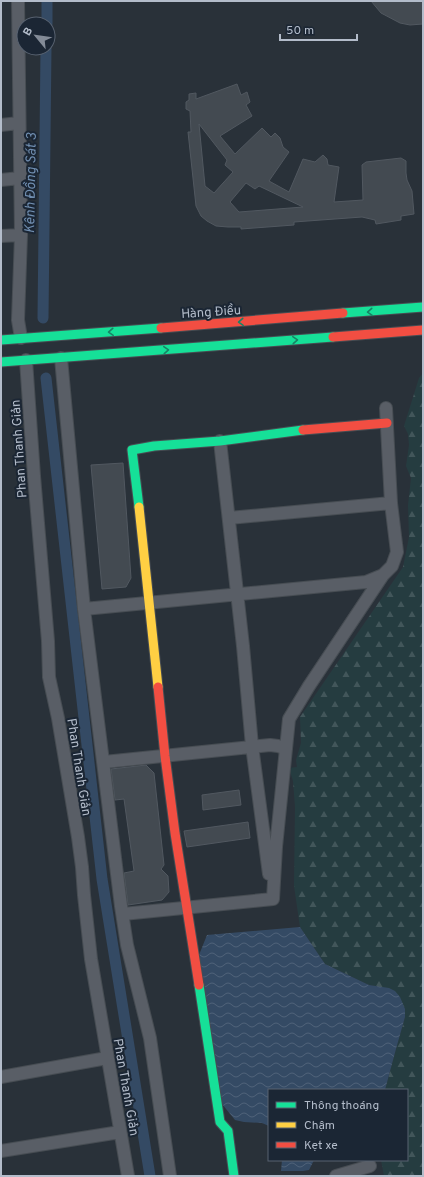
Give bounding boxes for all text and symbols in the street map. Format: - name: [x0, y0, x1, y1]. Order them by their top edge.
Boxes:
- north arrow: [16, 16, 56, 56]
- scale bar: [280, 16, 357, 42]
- text: 50 m: [286, 23, 314, 39]
- text: B: [20, 25, 36, 38]
- water label: Kênh Đồng Sát 3: [22, 131, 41, 234]
- street label: Hàng Điều: [181, 302, 242, 323]
- one-way arrow: [367, 307, 373, 316]
- one-way arrow: [238, 317, 244, 326]
- one-way arrow: [108, 327, 114, 336]
- one-way arrow: [292, 335, 298, 344]
- one-way arrow: [163, 345, 169, 354]
- street label: Phan Thanh Giản: [9, 399, 31, 499]
- street label: Phan Thanh Giản: [62, 717, 94, 817]
- street label: Phan Thanh Giản: [109, 1037, 141, 1137]
- legend: [268, 1089, 408, 1161]
- text: Thông thoáng: [304, 1098, 379, 1114]
- text: Chậm: [304, 1118, 335, 1134]
- text: Kẹt xe: [304, 1138, 338, 1154]

